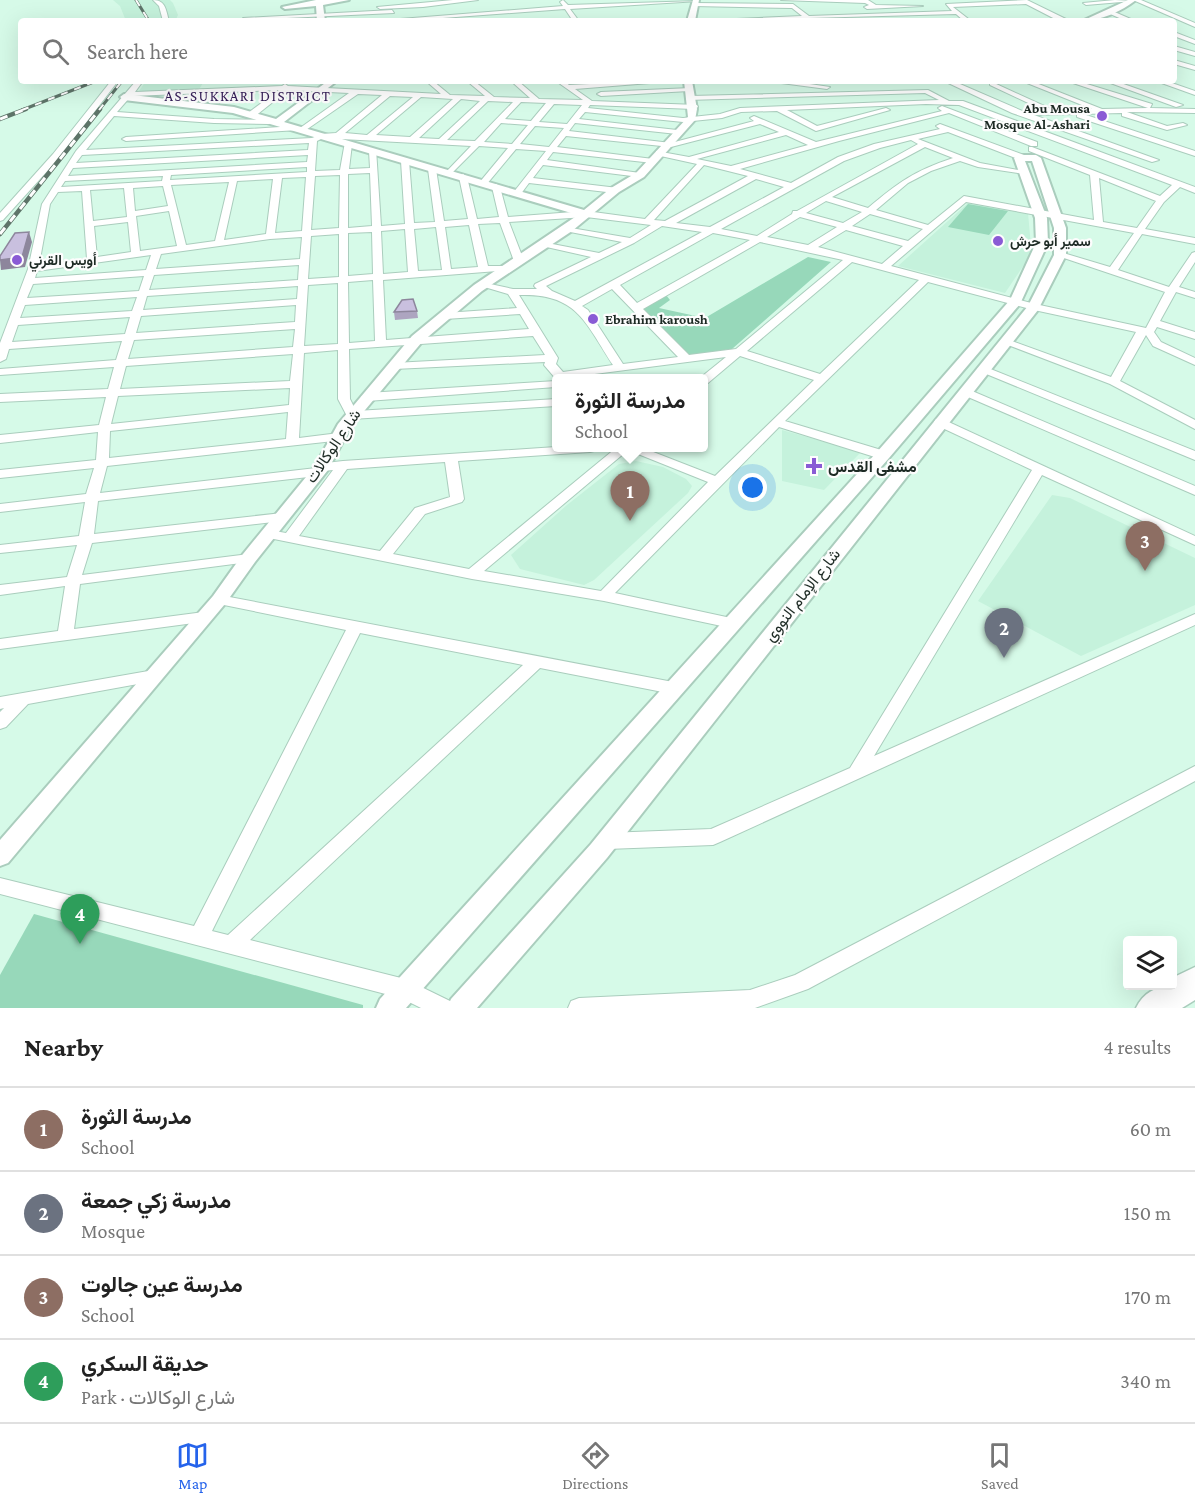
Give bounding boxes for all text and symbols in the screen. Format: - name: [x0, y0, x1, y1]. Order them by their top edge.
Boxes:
- search box: [18, 18, 1177, 84]
- icon: search: [39, 35, 72, 68]
- text: Search here: [87, 39, 188, 64]
- district label: AS-SUKKARI DISTRICT: [165, 88, 331, 104]
- place label: Abu Mousa Mosque Al-Ashari: [984, 100, 1090, 132]
- marker: Abu Mousa Mosque Al-Ashari: [1095, 109, 1109, 123]
- place label: سمير أبو حرش: [1010, 233, 1091, 250]
- marker: سمير أبو حرش: [991, 234, 1005, 248]
- place label: أويس القرني: [29, 252, 97, 272]
- marker: أويس القرني: [10, 253, 24, 267]
- place label: Ebrahim karoush: [605, 311, 708, 327]
- marker: Ebrahim karoush: [586, 312, 600, 326]
- popup: [552, 374, 708, 452]
- text: مدرسة الثورة: [575, 388, 685, 413]
- street label: شارع الوكالات: [302, 406, 366, 488]
- text: School: [575, 420, 628, 442]
- marker: مشفى القدس: [805, 457, 823, 475]
- place label: مشفى القدس: [828, 458, 917, 476]
- pin: 1: [610, 472, 650, 521]
- your location: [738, 473, 767, 502]
- pin: 3: [1126, 522, 1164, 571]
- street label: شارع الإمام النووي: [761, 545, 847, 648]
- pin: 2: [984, 608, 1024, 658]
- pin: 4: [60, 894, 100, 944]
- map controls: [1123, 936, 1177, 990]
- button: layers: [1123, 936, 1177, 990]
- text: Nearby: [24, 1033, 103, 1062]
- text: 4 results: [1104, 1036, 1171, 1058]
- text: مدرسة الثورة: [81, 1104, 192, 1129]
- text: 1: [40, 1118, 47, 1140]
- text: 60 m: [1130, 1118, 1171, 1140]
- text: School: [81, 1136, 134, 1158]
- text: مدرسة زكي جمعة: [81, 1188, 231, 1213]
- text: 2: [38, 1202, 49, 1224]
- text: 150 m: [1124, 1202, 1171, 1224]
- text: Mosque: [81, 1220, 145, 1242]
- text: مدرسة عين جالوت: [81, 1272, 243, 1297]
- text: 3: [39, 1286, 48, 1308]
- text: 170 m: [1124, 1286, 1171, 1308]
- text: School: [81, 1304, 134, 1326]
- text: حديقة السكري: [81, 1351, 209, 1376]
- text: 4: [38, 1370, 49, 1392]
- text: 340 m: [1120, 1370, 1171, 1392]
- text: Park · شارع الوكالات: [81, 1386, 235, 1408]
- tab: Map: [176, 1439, 209, 1492]
- tab: Directions: [562, 1439, 628, 1492]
- tab: Saved: [981, 1439, 1019, 1492]

